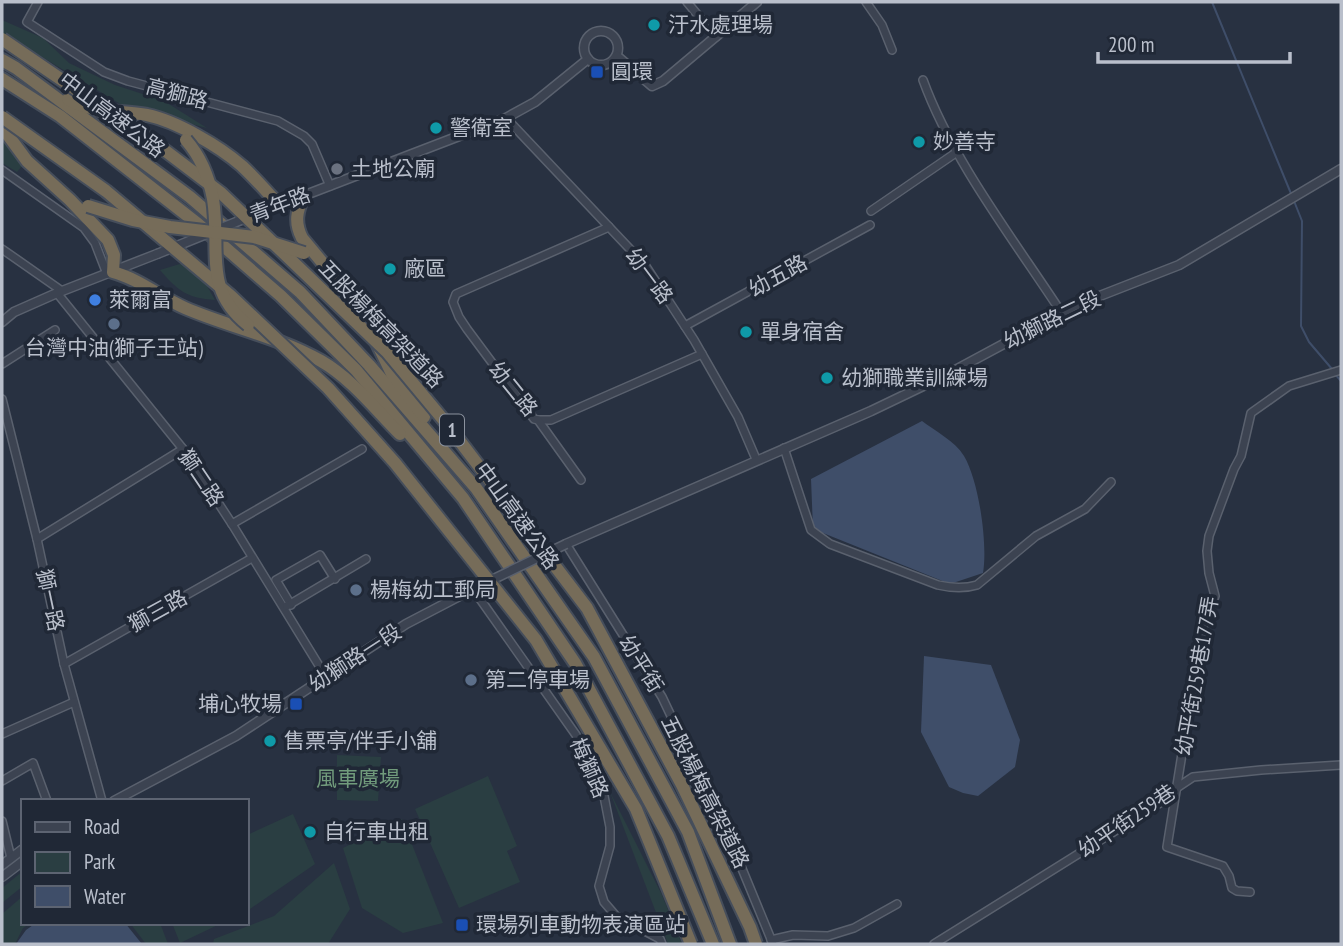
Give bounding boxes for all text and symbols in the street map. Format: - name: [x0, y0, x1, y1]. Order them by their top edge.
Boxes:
- place label: 汙水處理場: [668, 11, 773, 38]
- marker: 汙水處理場: [646, 17, 662, 33]
- scale bar: [1098, 21, 1290, 65]
- text: 200 m: [1108, 31, 1154, 58]
- place label: 圓環: [611, 58, 653, 85]
- marker: 圓環: [589, 64, 605, 80]
- street label: 中山高速公路: [54, 66, 171, 163]
- street label: 高獅路: [143, 72, 211, 115]
- place label: 警衛室: [450, 114, 513, 141]
- marker: 警衛室: [428, 120, 444, 136]
- place label: 妙善寺: [933, 128, 996, 155]
- marker: 妙善寺: [911, 134, 927, 150]
- place label: 土地公廟: [351, 155, 435, 182]
- marker: 土地公廟: [329, 161, 345, 177]
- street label: 青年路: [246, 181, 314, 228]
- street label: 幼一路: [620, 242, 679, 309]
- street label: 幼五路: [744, 248, 812, 303]
- street label: 五股楊梅高架道路: [313, 254, 449, 393]
- place label: 廠區: [404, 255, 446, 282]
- marker: 廠區: [382, 261, 398, 277]
- street label: 幼獅路二段: [999, 284, 1105, 355]
- place label: 萊爾富: [109, 286, 172, 313]
- marker: 萊爾富: [87, 292, 103, 308]
- marker: 台灣中油(獅子王站): [106, 316, 122, 332]
- place label: 單身宿舍: [760, 318, 844, 345]
- marker: 單身宿舍: [738, 324, 754, 340]
- place label: 台灣中油(獅子王站): [25, 334, 203, 361]
- street label: 幼二路: [483, 356, 544, 422]
- place label: 幼獅職業訓練場: [841, 364, 988, 391]
- marker: 幼獅職業訓練場: [819, 370, 835, 386]
- road number: 1: [440, 414, 464, 446]
- street label: 獅二路: [173, 444, 230, 511]
- street label: 中山高速公路: [469, 457, 565, 575]
- street label: 獅一路: [31, 566, 70, 634]
- place label: 楊梅幼工郵局: [370, 576, 496, 603]
- marker: 楊梅幼工郵局: [348, 582, 364, 598]
- street label: 獅三路: [124, 583, 192, 638]
- street label: 幼平街259巷177弄: [1169, 594, 1224, 758]
- street label: 幼獅路一段: [303, 618, 406, 697]
- street label: 幼平街: [613, 630, 670, 698]
- place label: 第二停車場: [485, 666, 590, 693]
- marker: 第二停車場: [463, 672, 479, 688]
- place label: 埔心牧場: [198, 690, 282, 717]
- marker: 埔心牧場: [288, 696, 304, 712]
- street label: 五股楊梅高架道路: [655, 711, 756, 873]
- place label: 售票亭/伴手小舖: [284, 727, 437, 754]
- marker: 售票亭/伴手小舖: [262, 733, 278, 749]
- street label: 梅獅路: [564, 734, 615, 802]
- park label: 風車廣場: [316, 765, 400, 792]
- street label: 幼平街259巷: [1073, 778, 1181, 863]
- legend: [21, 799, 248, 925]
- text: Road: [84, 813, 120, 840]
- place label: 自行車出租: [324, 818, 429, 845]
- marker: 自行車出租: [302, 824, 318, 840]
- text: Park: [84, 848, 115, 875]
- text: Water: [84, 883, 126, 910]
- place label: 環場列車動物表演區站: [476, 911, 686, 938]
- marker: 環場列車動物表演區站: [454, 917, 470, 933]

